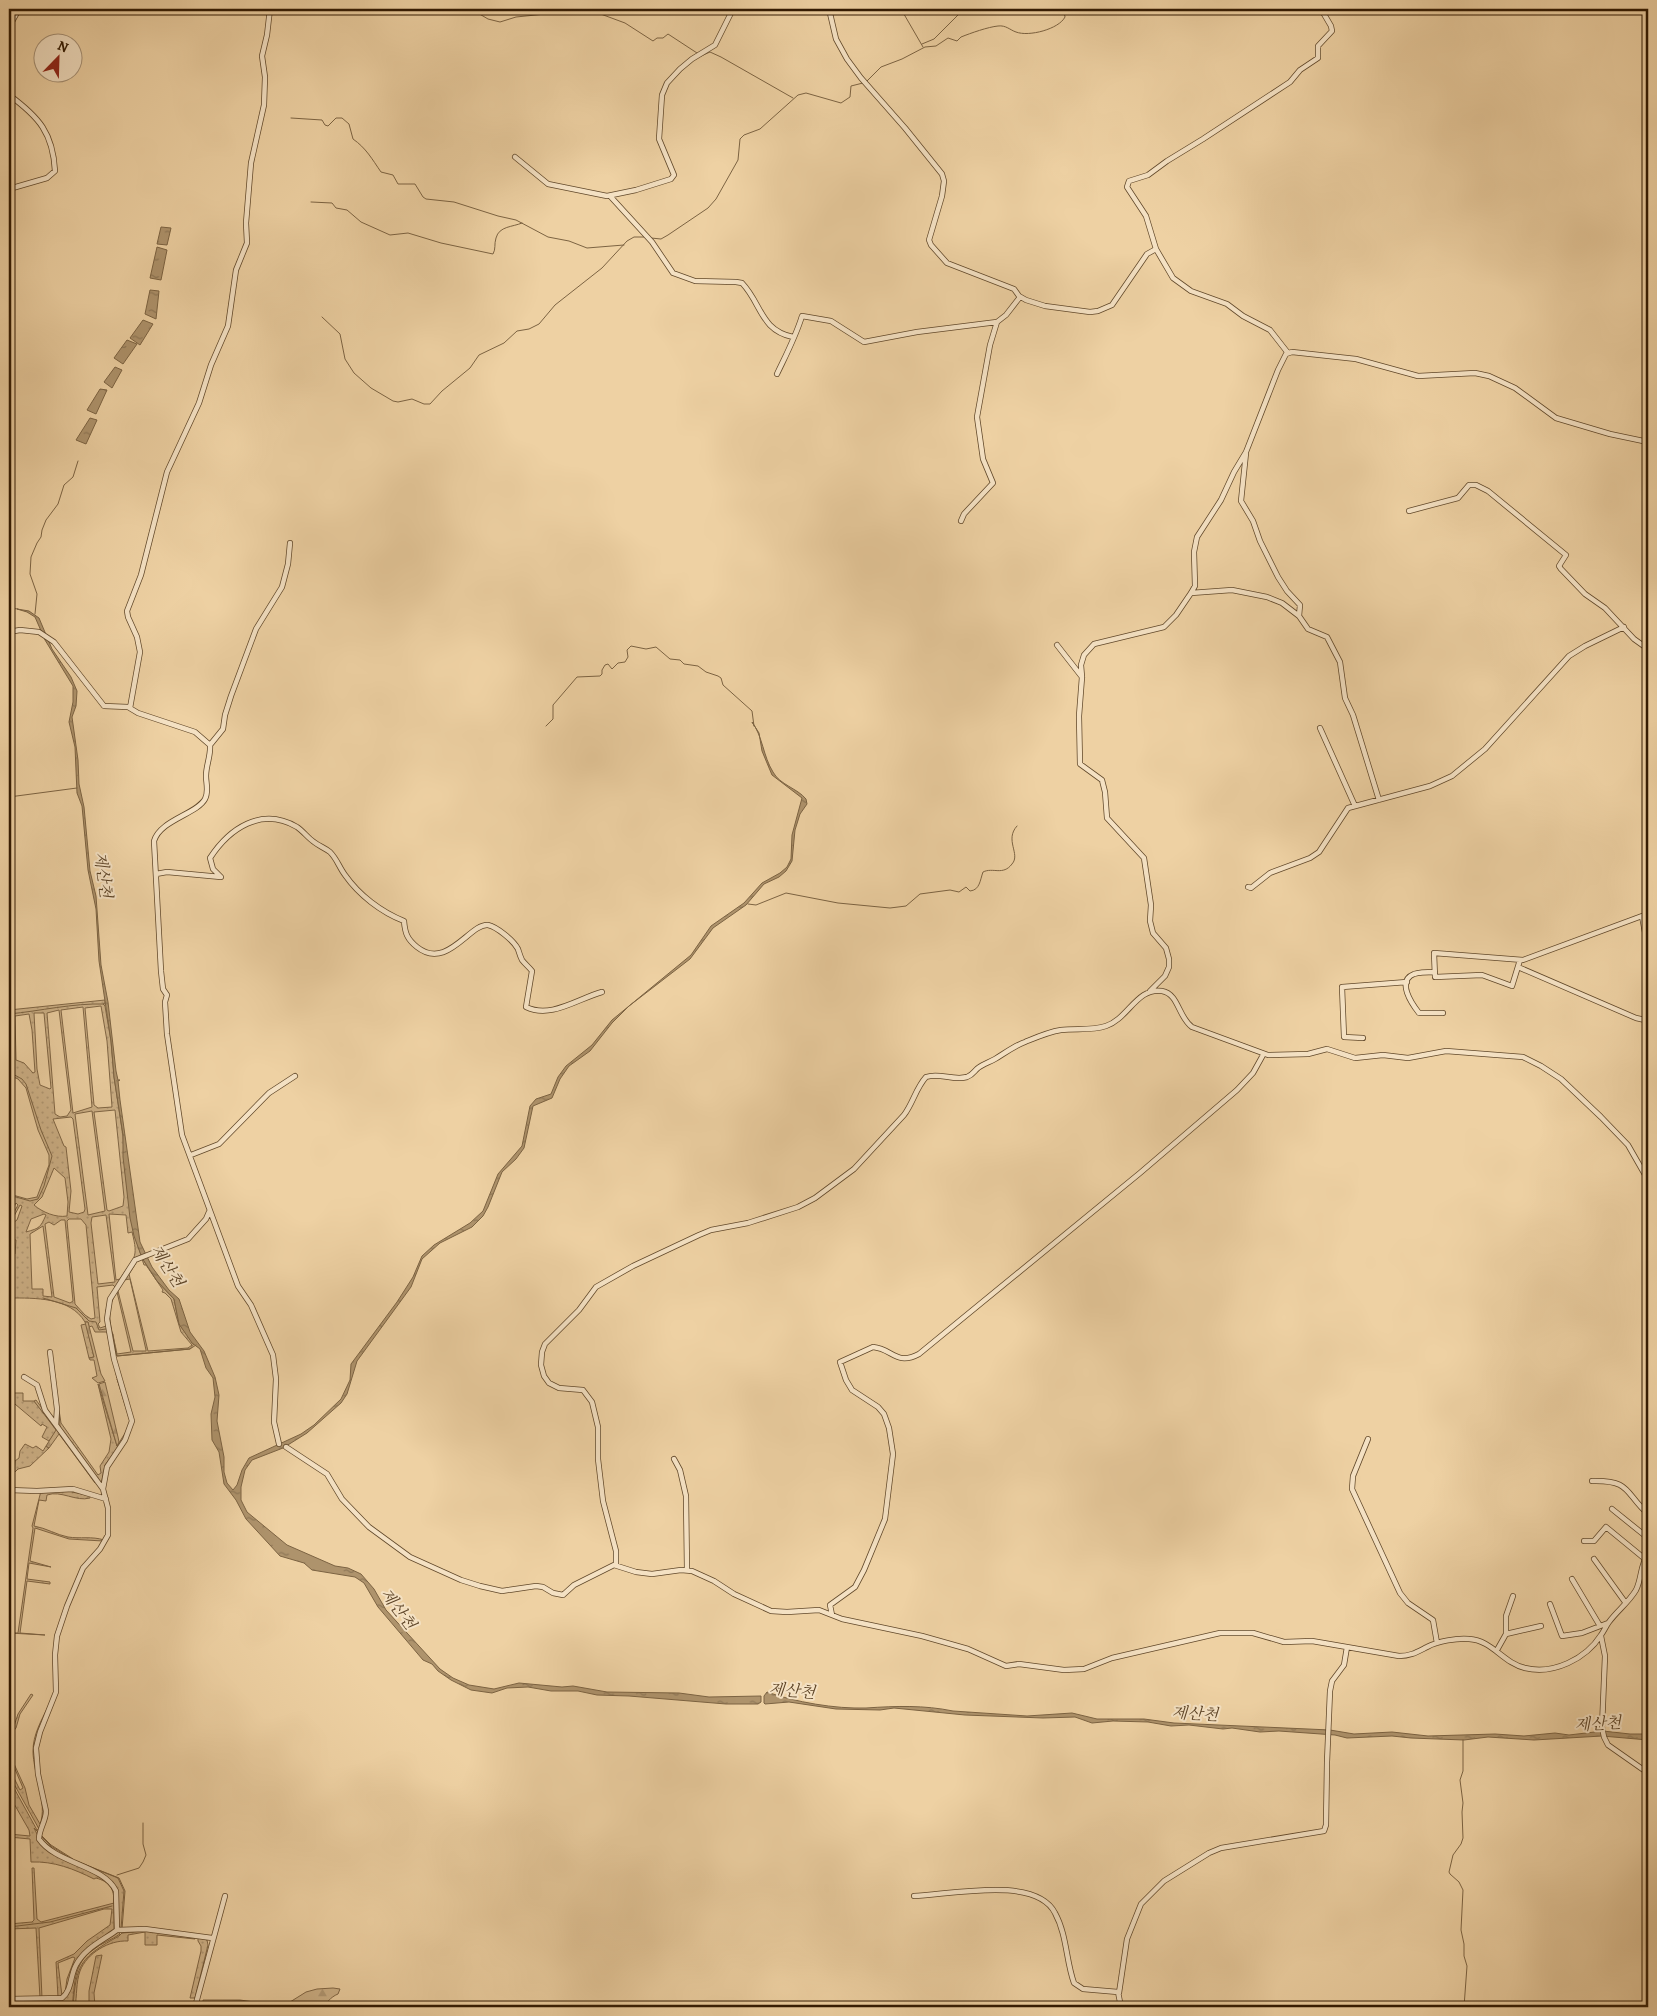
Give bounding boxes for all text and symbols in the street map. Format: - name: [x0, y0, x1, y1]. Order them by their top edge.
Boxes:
- north arrow: [32, 32, 82, 82]
- text: N: [54, 36, 71, 57]
- water label: 제산천: [89, 851, 117, 901]
- water label: 제산천: [145, 1241, 190, 1293]
- water label: 제산천: [375, 1584, 422, 1635]
- water label: 제산천: [768, 1678, 818, 1704]
- water label: 제산천: [1171, 1702, 1220, 1726]
- water label: 제산천: [1574, 1712, 1623, 1736]

